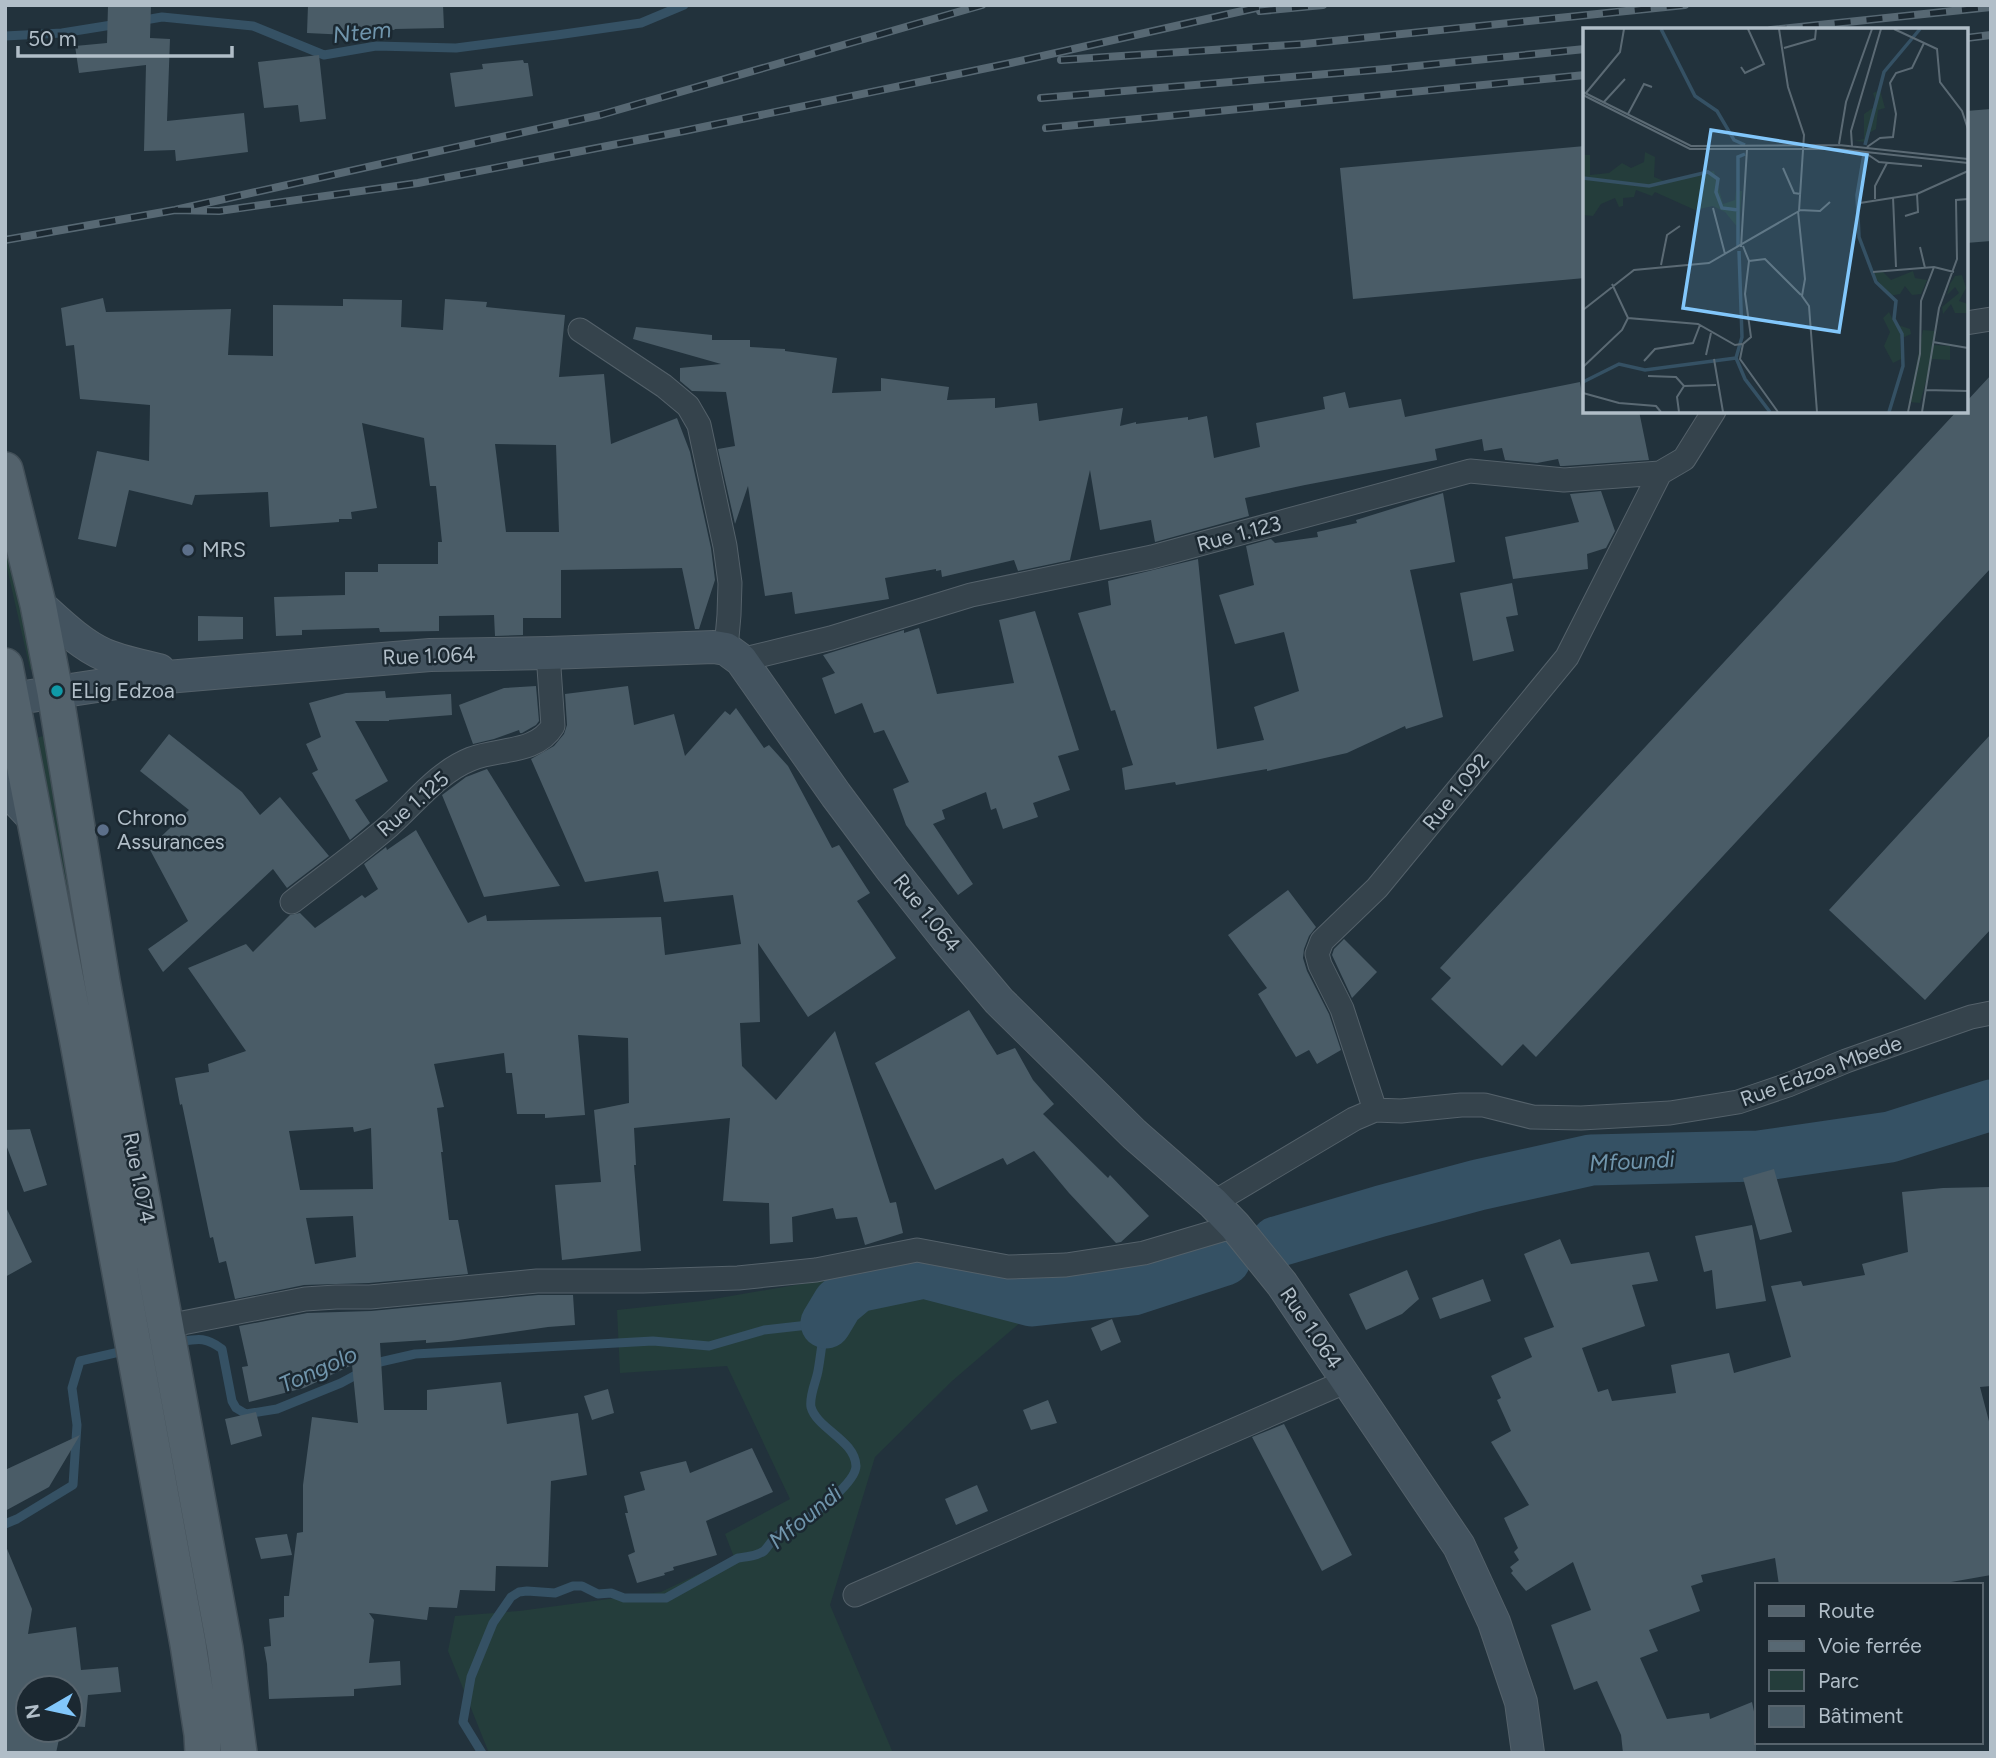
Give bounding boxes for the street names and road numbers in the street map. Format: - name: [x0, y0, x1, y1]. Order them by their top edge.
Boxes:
- street label: Rue 1.123: [1194, 510, 1284, 557]
- street label: Rue 1.064: [382, 641, 476, 670]
- street label: Rue 1.092: [1417, 748, 1494, 835]
- street label: Rue 1.125: [372, 766, 454, 842]
- street label: Rue 1.064: [888, 869, 966, 957]
- street label: Rue Edzoa Mbede: [1737, 1030, 1905, 1111]
- street label: Rue 1.074: [118, 1130, 161, 1226]
- street label: Rue 1.064: [1275, 1282, 1348, 1373]

